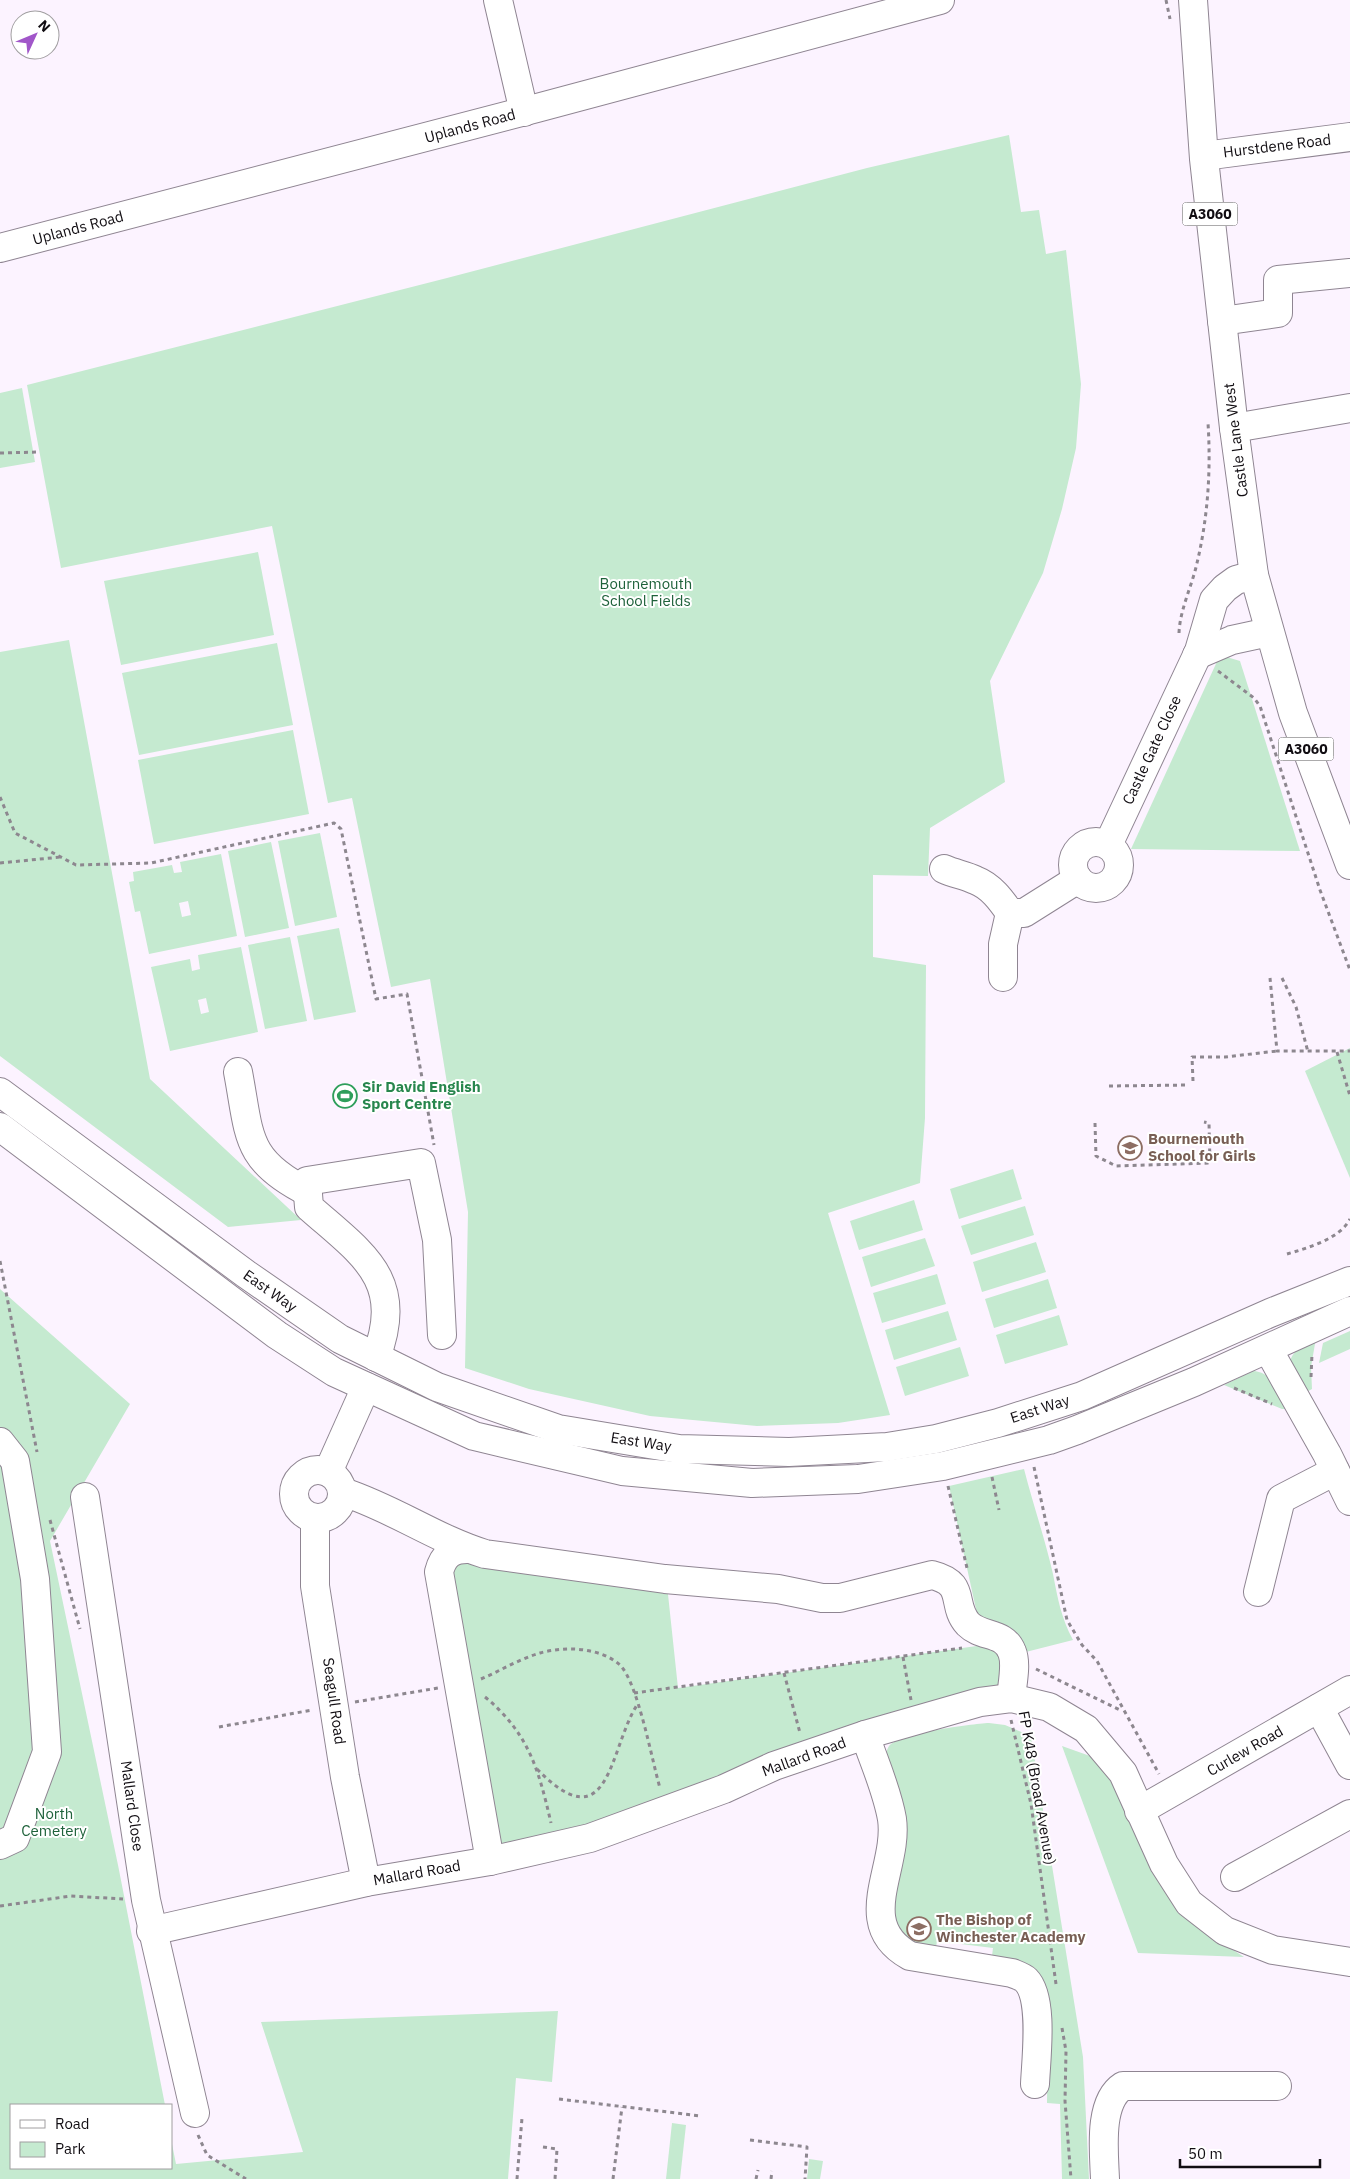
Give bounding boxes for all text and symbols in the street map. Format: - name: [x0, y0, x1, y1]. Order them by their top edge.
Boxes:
- north arrow: [10, 10, 60, 60]
- text: N: [34, 16, 54, 36]
- street label: Uplands Road: [422, 104, 517, 147]
- street label: Hurstdene Road: [1222, 129, 1332, 162]
- road number: A3060: [1182, 202, 1238, 225]
- street label: Uplands Road: [30, 206, 125, 249]
- street label: Castle Lane West: [1219, 382, 1252, 498]
- park label: Bournemouth School Fields: [600, 574, 692, 610]
- street label: Castle Gate Close: [1118, 692, 1185, 807]
- road number: A3060: [1278, 738, 1334, 761]
- place label: Sir David English Sport Centre: [362, 1077, 481, 1113]
- sports icon: Sir David English Sport Centre: [332, 1083, 358, 1109]
- place label: Bournemouth School for Girls: [1148, 1129, 1256, 1165]
- school or university icon: Bournemouth School for Girls: [1117, 1135, 1143, 1161]
- street label: East Way: [240, 1265, 301, 1316]
- street label: East Way: [1008, 1390, 1072, 1427]
- street label: East Way: [609, 1427, 673, 1456]
- street label: Seagull Road: [319, 1656, 350, 1746]
- street label: FP K48 (Broad Avenue): [1015, 1709, 1060, 1866]
- street label: Curlew Road: [1203, 1721, 1286, 1780]
- street label: Mallard Road: [759, 1732, 849, 1781]
- street label: Mallard Close: [117, 1759, 148, 1852]
- park label: North Cemetery: [21, 1804, 87, 1840]
- street label: Mallard Road: [372, 1855, 462, 1890]
- place label: The Bishop of Winchester Academy: [936, 1910, 1086, 1946]
- school or university icon: The Bishop of Winchester Academy: [906, 1916, 932, 1942]
- legend: [10, 2104, 172, 2169]
- text: Road: [55, 2114, 90, 2133]
- scale bar: [1180, 2136, 1320, 2168]
- text: Park: [55, 2139, 85, 2158]
- text: 50 m: [1188, 2144, 1223, 2163]

